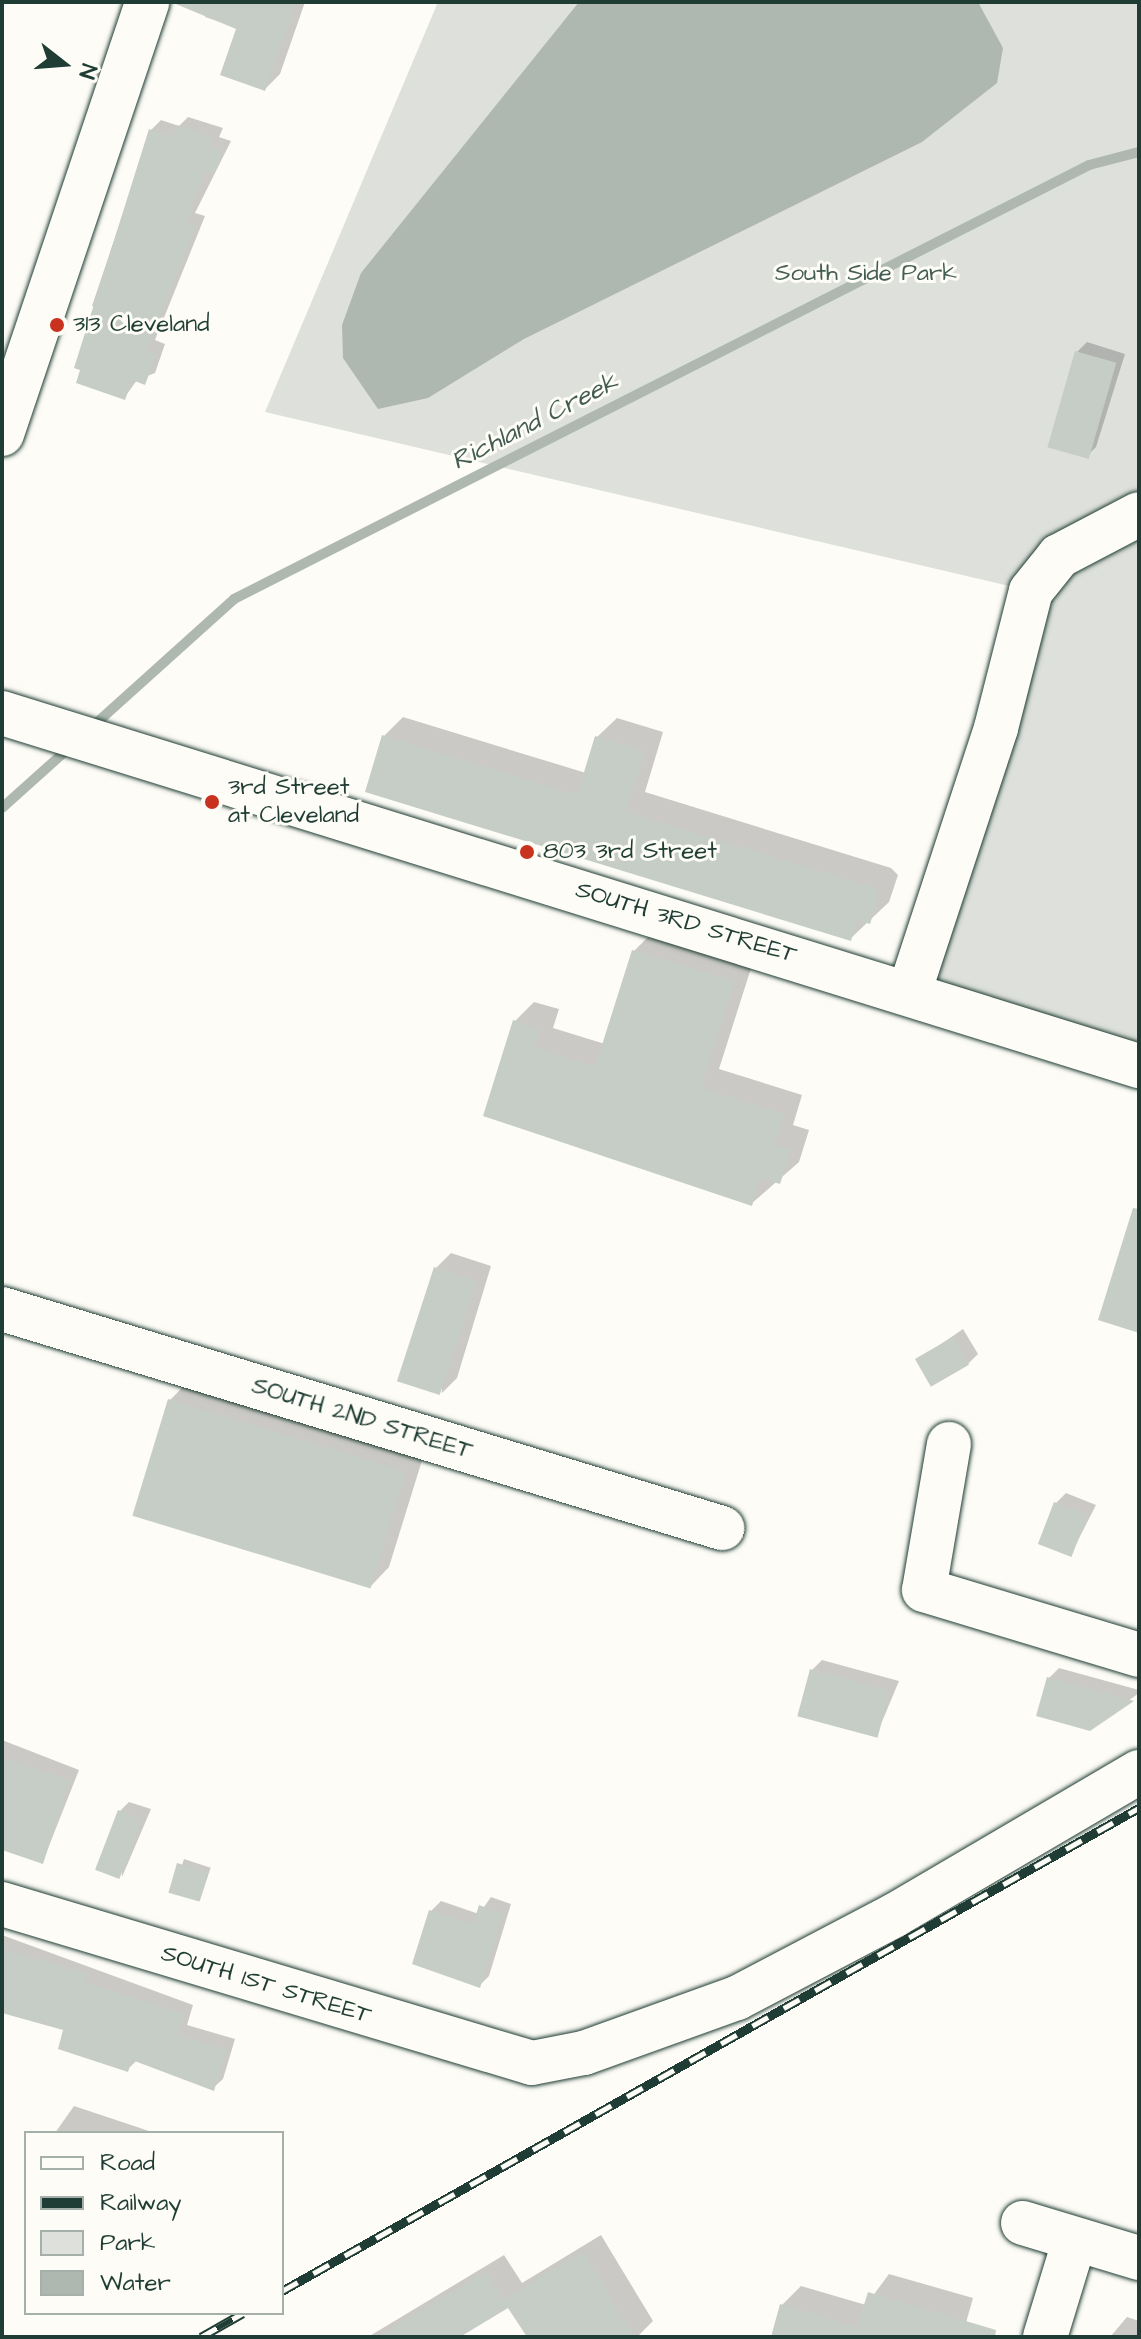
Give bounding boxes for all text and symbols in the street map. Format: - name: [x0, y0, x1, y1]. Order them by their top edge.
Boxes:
- north arrow: [24, 24, 104, 104]
- text: N: [71, 60, 104, 82]
- park label: South Side Park: [775, 260, 957, 288]
- place label: 313 Cleveland: [73, 311, 210, 339]
- marker: 313 Cleveland: [48, 316, 66, 334]
- water label: Richland Creek: [447, 367, 623, 477]
- place label: 3rd Street at Cleveland: [228, 774, 359, 830]
- marker: 3rd Street at Cleveland: [203, 793, 221, 811]
- place label: 803 3rd Street: [543, 838, 717, 866]
- marker: 803 3rd Street: [518, 843, 536, 861]
- street label: SOUTH 3RD STREET: [572, 876, 800, 970]
- street label: SOUTH 2ND STREET: [248, 1372, 476, 1466]
- street label: SOUTH 1ST STREET: [158, 1939, 374, 2031]
- legend: [24, 2131, 284, 2315]
- text: Road: [100, 2146, 155, 2180]
- text: Railway: [100, 2186, 182, 2220]
- text: Park: [100, 2226, 156, 2260]
- text: Water: [100, 2266, 171, 2300]

